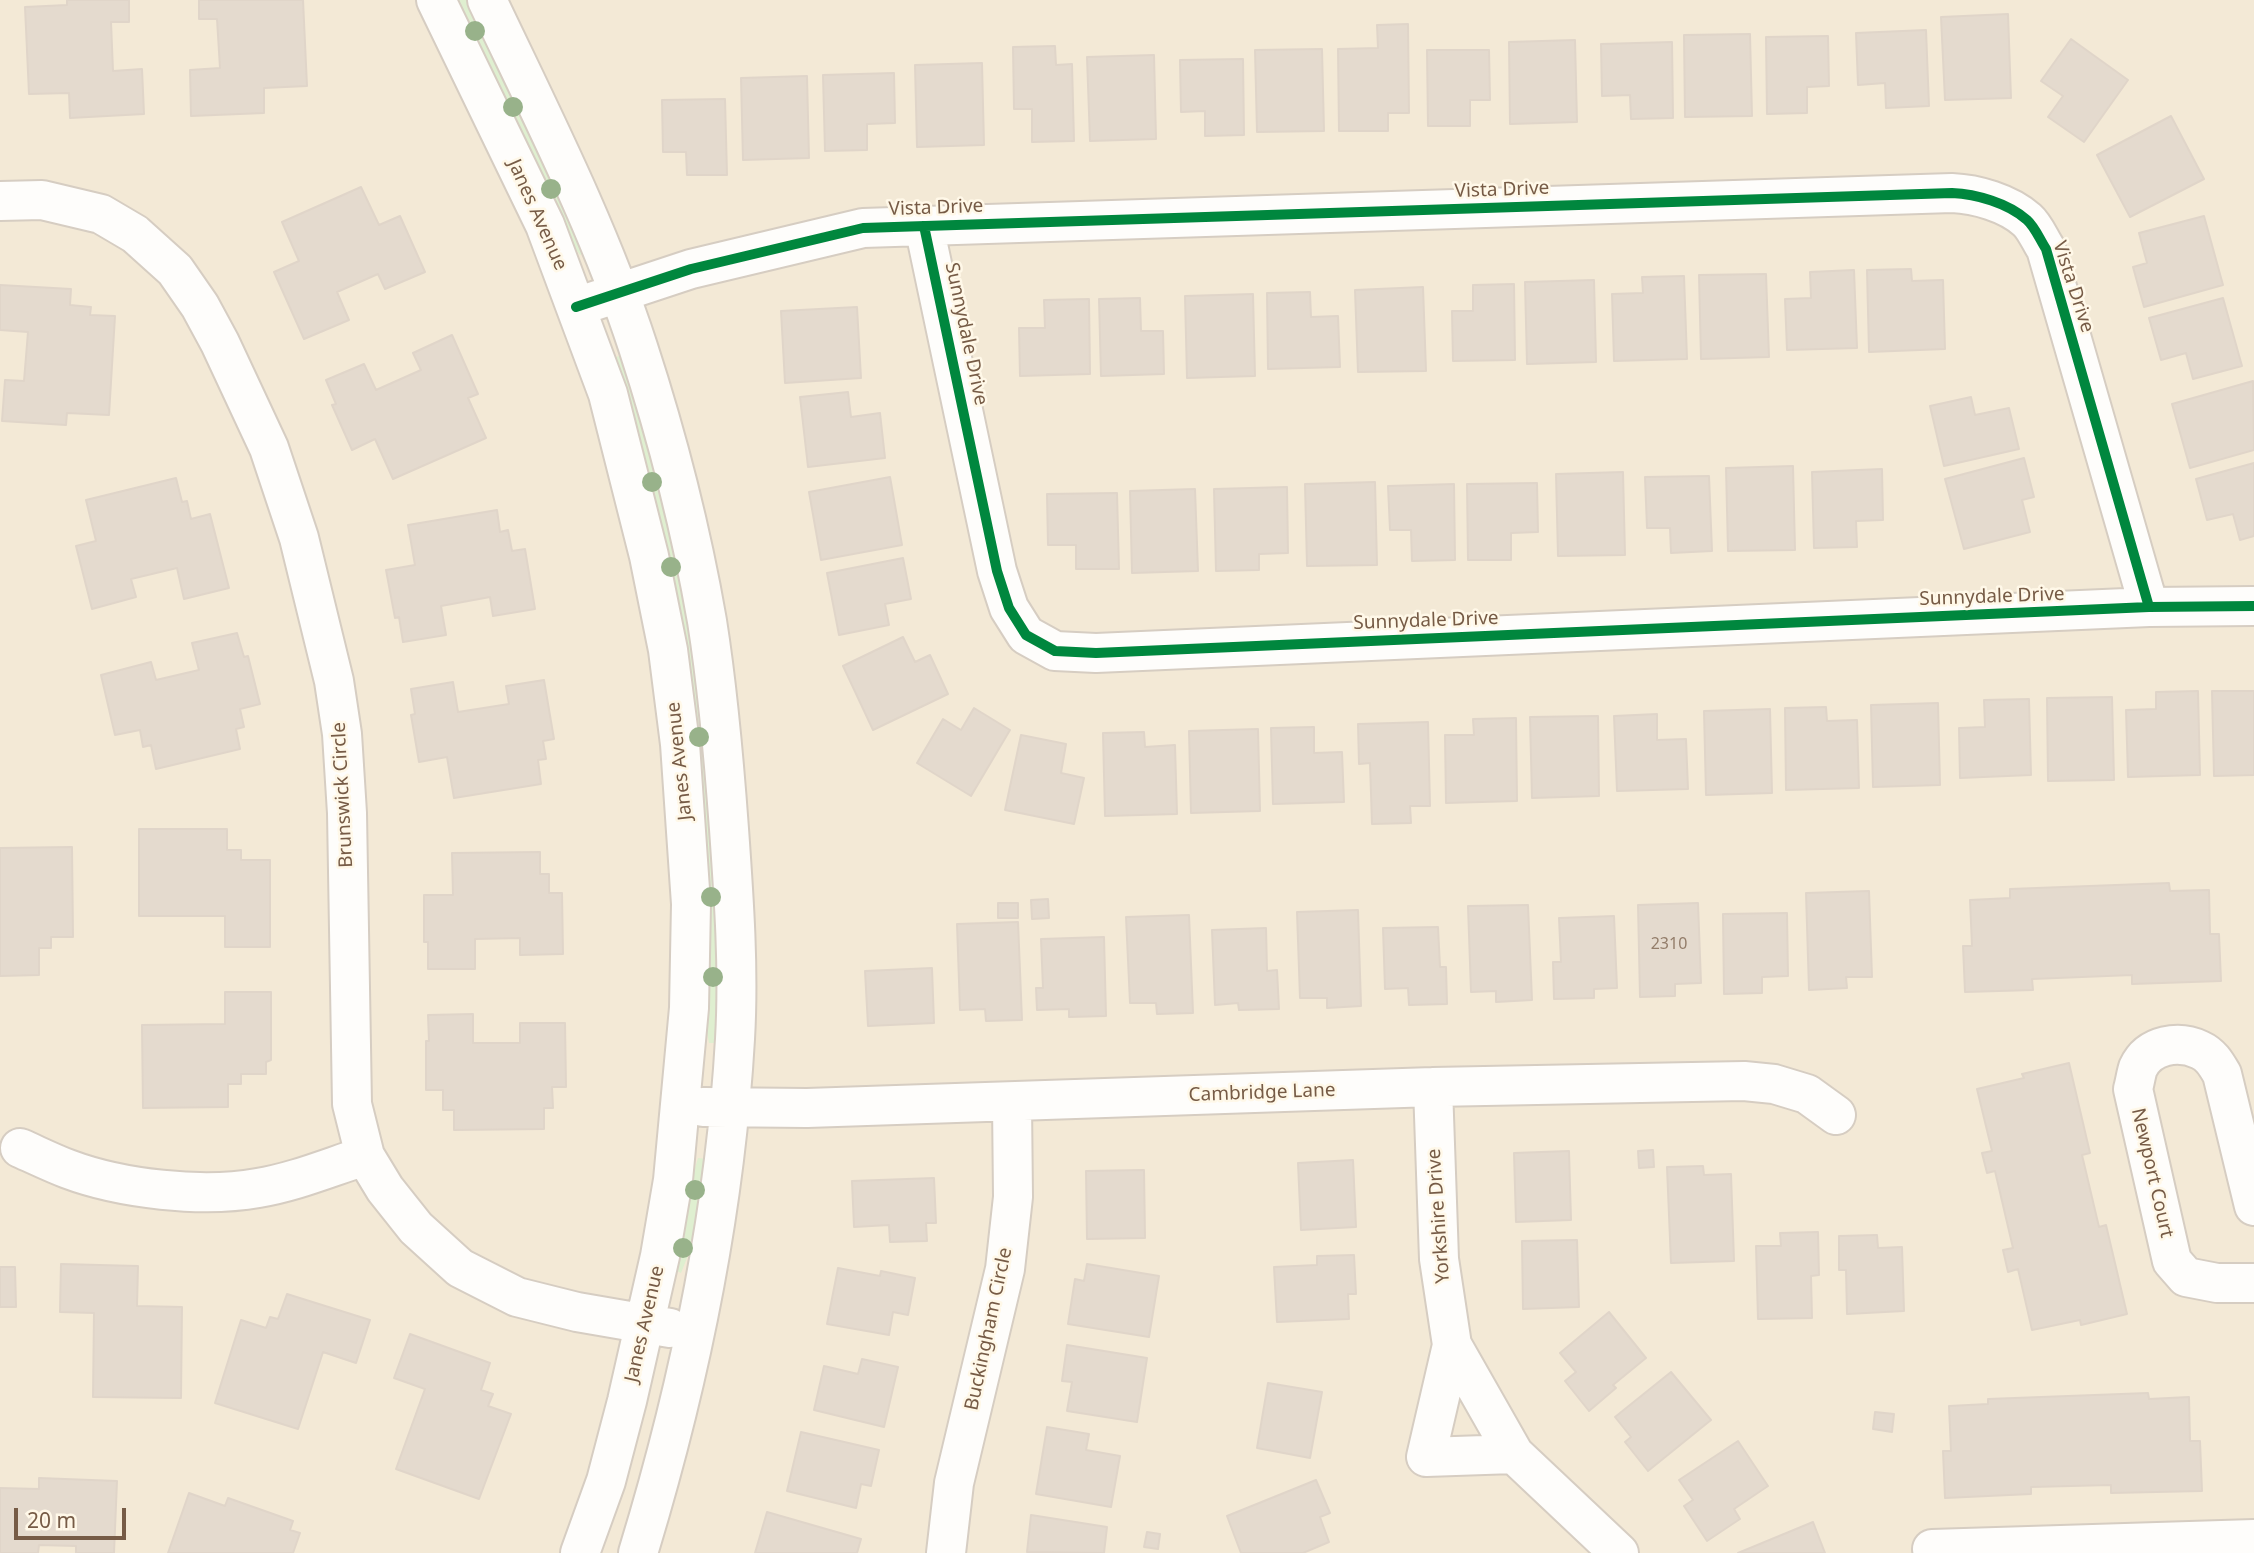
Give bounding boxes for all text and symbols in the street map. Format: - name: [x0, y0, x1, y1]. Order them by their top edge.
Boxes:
- street label: Janes Avenue: [502, 156, 572, 274]
- street label: Vista Drive: [1454, 177, 1550, 203]
- street label: Vista Drive: [888, 195, 984, 221]
- street label: Vista Drive: [2048, 238, 2098, 336]
- street label: Sunnydale Drive: [940, 261, 992, 407]
- street label: Sunnydale Drive: [1919, 583, 2065, 611]
- street label: Sunnydale Drive: [1353, 607, 1499, 635]
- street label: Janes Avenue: [662, 701, 698, 821]
- street label: Brunswick Circle: [328, 722, 358, 868]
- house number: 2310: [1651, 934, 1687, 954]
- street label: Cambridge Lane: [1188, 1079, 1336, 1107]
- street label: Newport Court: [2126, 1106, 2178, 1240]
- street label: Yorkshire Drive: [1423, 1148, 1455, 1284]
- street label: Buckingham Circle: [961, 1245, 1017, 1413]
- street label: Janes Avenue: [621, 1263, 669, 1385]
- scale bar: [18, 1494, 130, 1538]
- text: 20 m: [27, 1506, 76, 1534]

